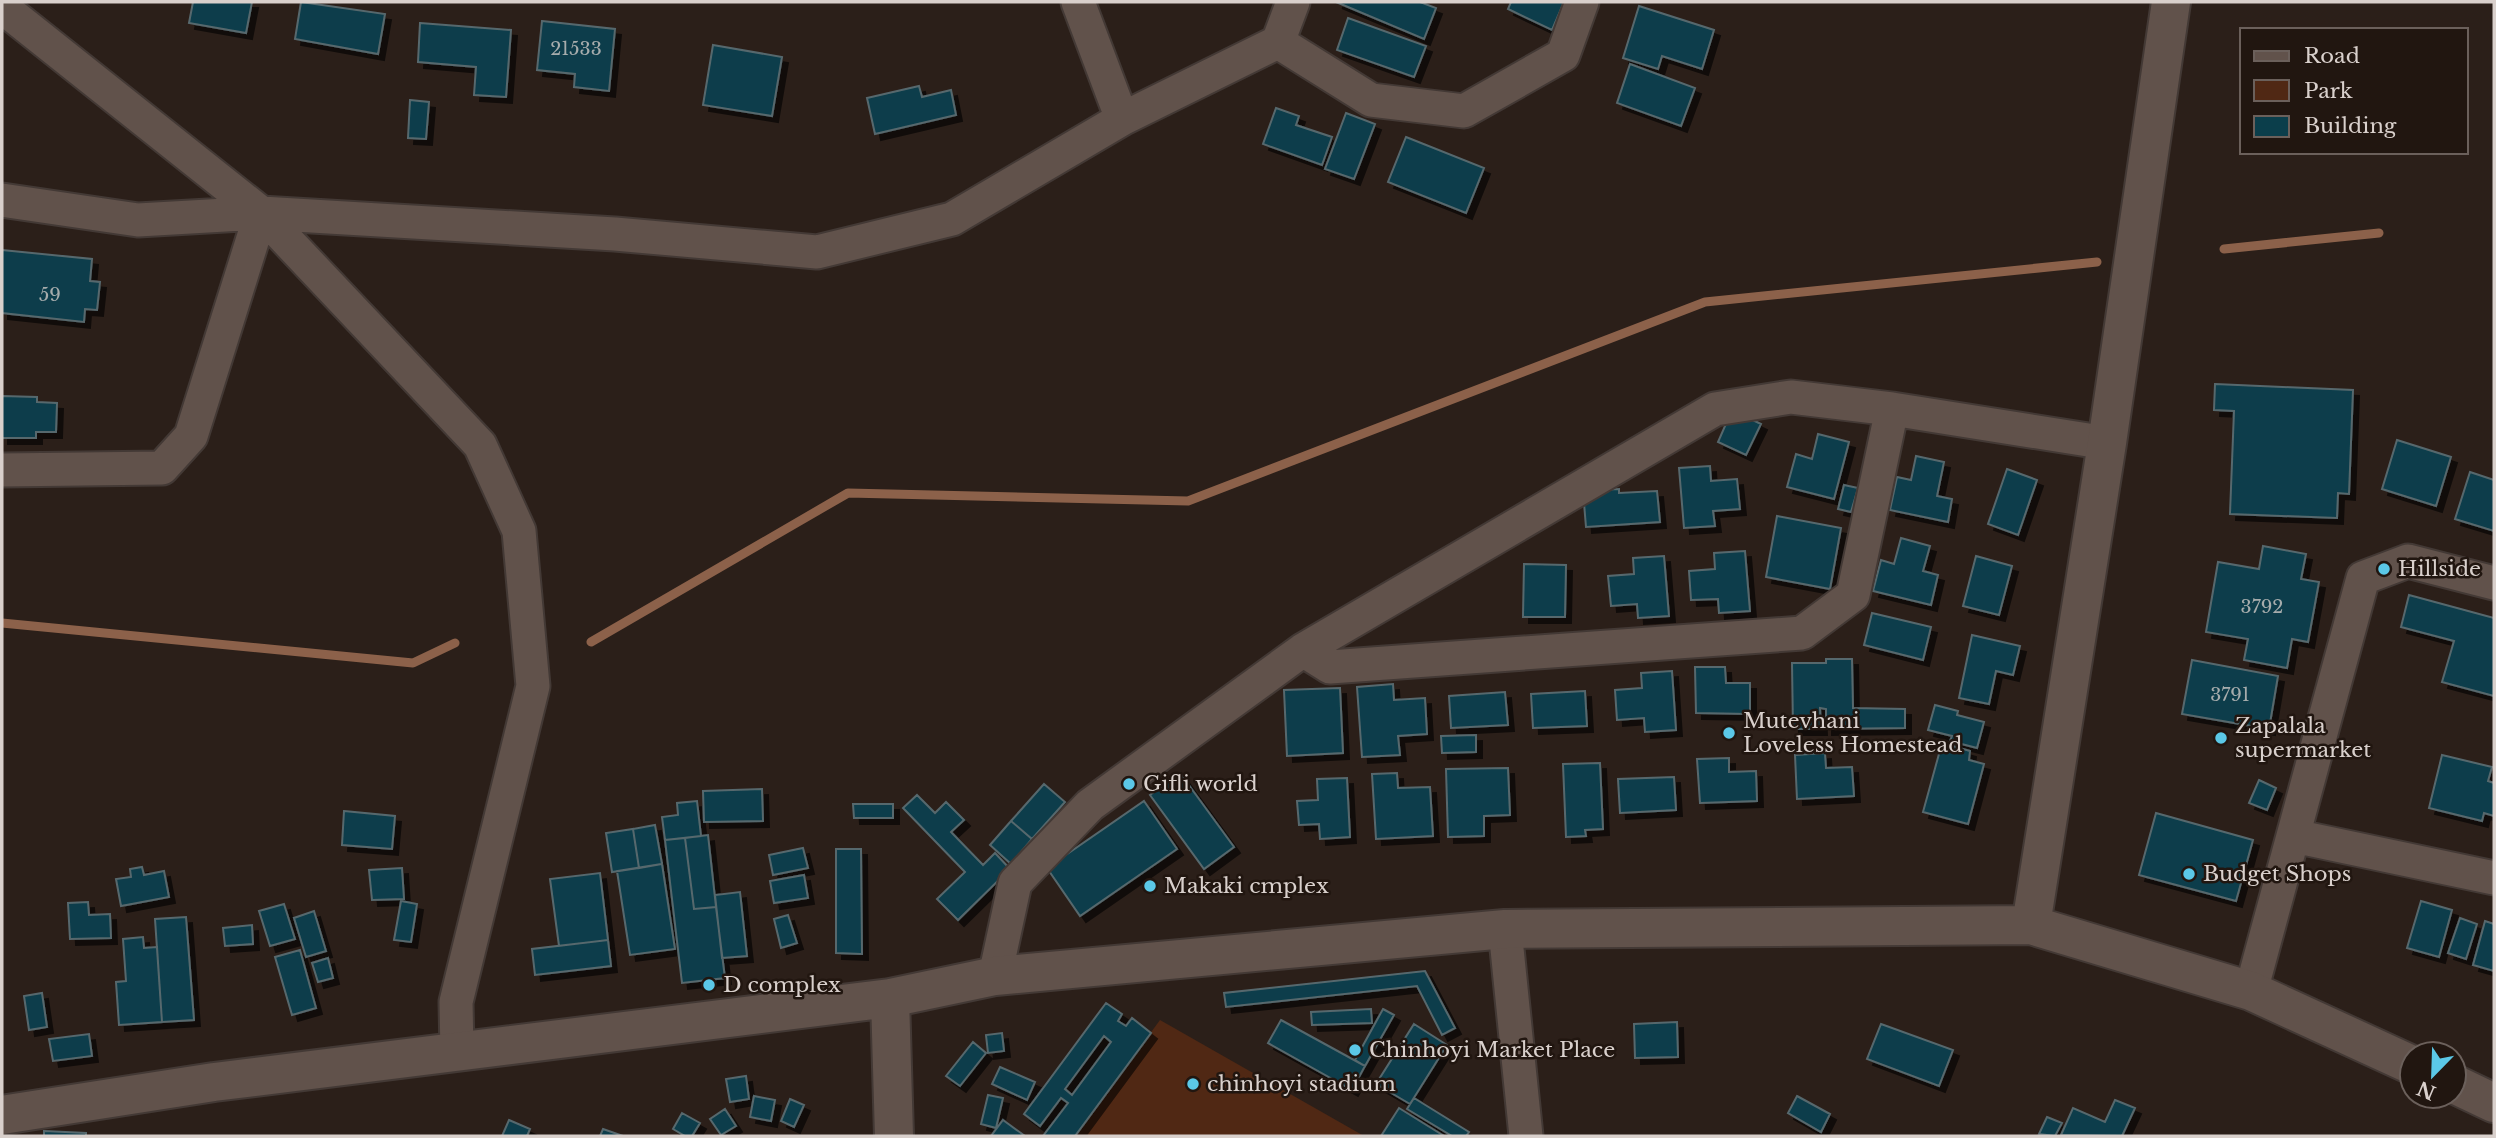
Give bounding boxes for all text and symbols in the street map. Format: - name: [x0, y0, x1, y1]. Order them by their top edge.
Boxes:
- legend: [2240, 28, 2468, 154]
- house number: 21533: [550, 38, 602, 60]
- text: Road: [2304, 43, 2360, 69]
- text: Park: [2304, 78, 2353, 104]
- text: Building: [2304, 113, 2397, 139]
- house number: 59: [39, 284, 61, 306]
- place label: Hillside: [2398, 556, 2481, 582]
- marker: Hillside: [2376, 561, 2392, 577]
- house number: 3792: [2241, 596, 2283, 618]
- house number: 3791: [2210, 684, 2250, 706]
- place label: Mutevhani Loveless Homestead: [1743, 708, 1962, 758]
- place label: Zapalala supermarket: [2235, 713, 2371, 763]
- marker: Mutevhani Loveless Homestead: [1721, 725, 1737, 741]
- marker: Zapalala supermarket: [2213, 730, 2229, 746]
- place label: Gifli world: [1143, 771, 1258, 797]
- marker: Gifli world: [1121, 776, 1137, 792]
- place label: Budget Shops: [2203, 861, 2351, 887]
- marker: Budget Shops: [2181, 866, 2197, 882]
- place label: Makaki cmplex: [1164, 873, 1329, 899]
- marker: Makaki cmplex: [1142, 878, 1158, 894]
- place label: D complex: [723, 972, 841, 998]
- marker: D complex: [701, 977, 717, 993]
- place label: Chinhoyi Market Place: [1369, 1037, 1615, 1063]
- north arrow: [2398, 1040, 2468, 1110]
- marker: Chinhoyi Market Place: [1347, 1042, 1363, 1058]
- place label: chinhoyi stadium: [1207, 1071, 1396, 1097]
- marker: chinhoyi stadium: [1185, 1076, 1201, 1092]
- text: N: [2414, 1076, 2439, 1104]

